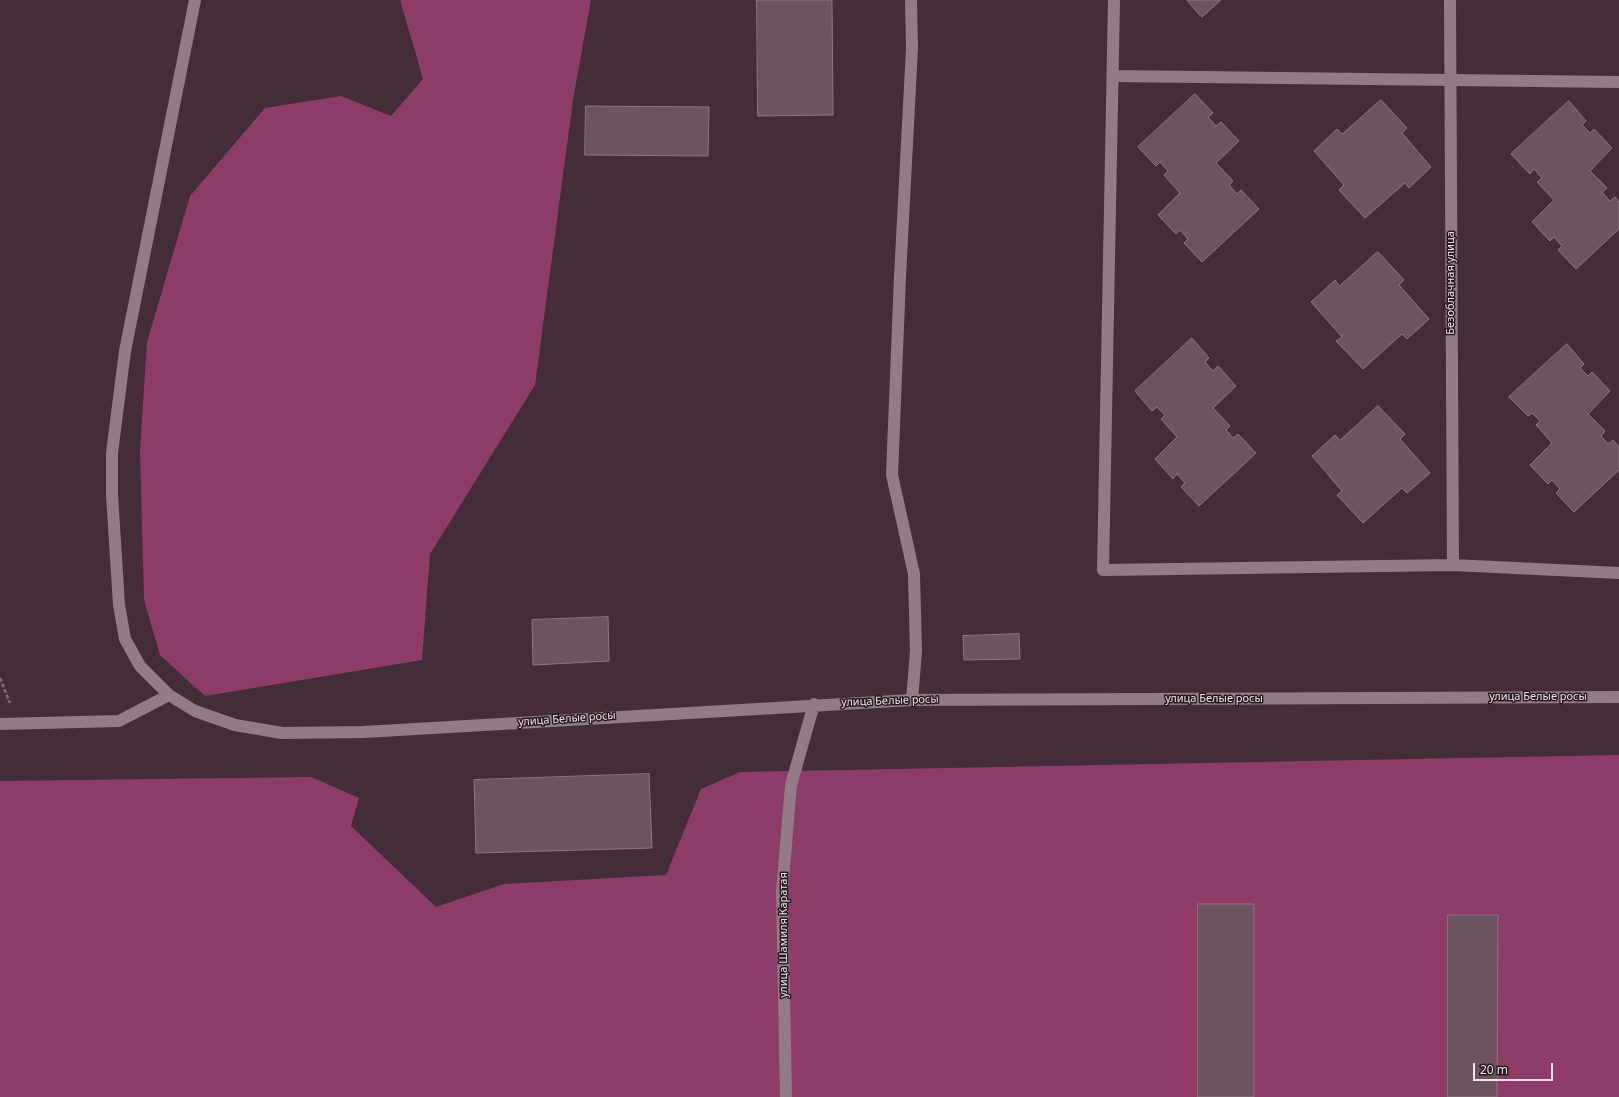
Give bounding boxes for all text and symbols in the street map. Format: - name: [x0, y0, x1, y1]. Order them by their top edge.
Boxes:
- street label: Безоблачная улица: [1444, 231, 1458, 335]
- street label: улица Белые росы: [1489, 690, 1587, 704]
- street label: улица Белые росы: [1165, 692, 1263, 706]
- street label: улица Белые росы: [841, 693, 939, 709]
- street label: улица Белые росы: [518, 709, 616, 729]
- street label: улица Шамиля Каратая: [777, 872, 791, 998]
- scale bar: [1475, 1055, 1555, 1081]
- text: 20 m: [1480, 1061, 1508, 1078]

